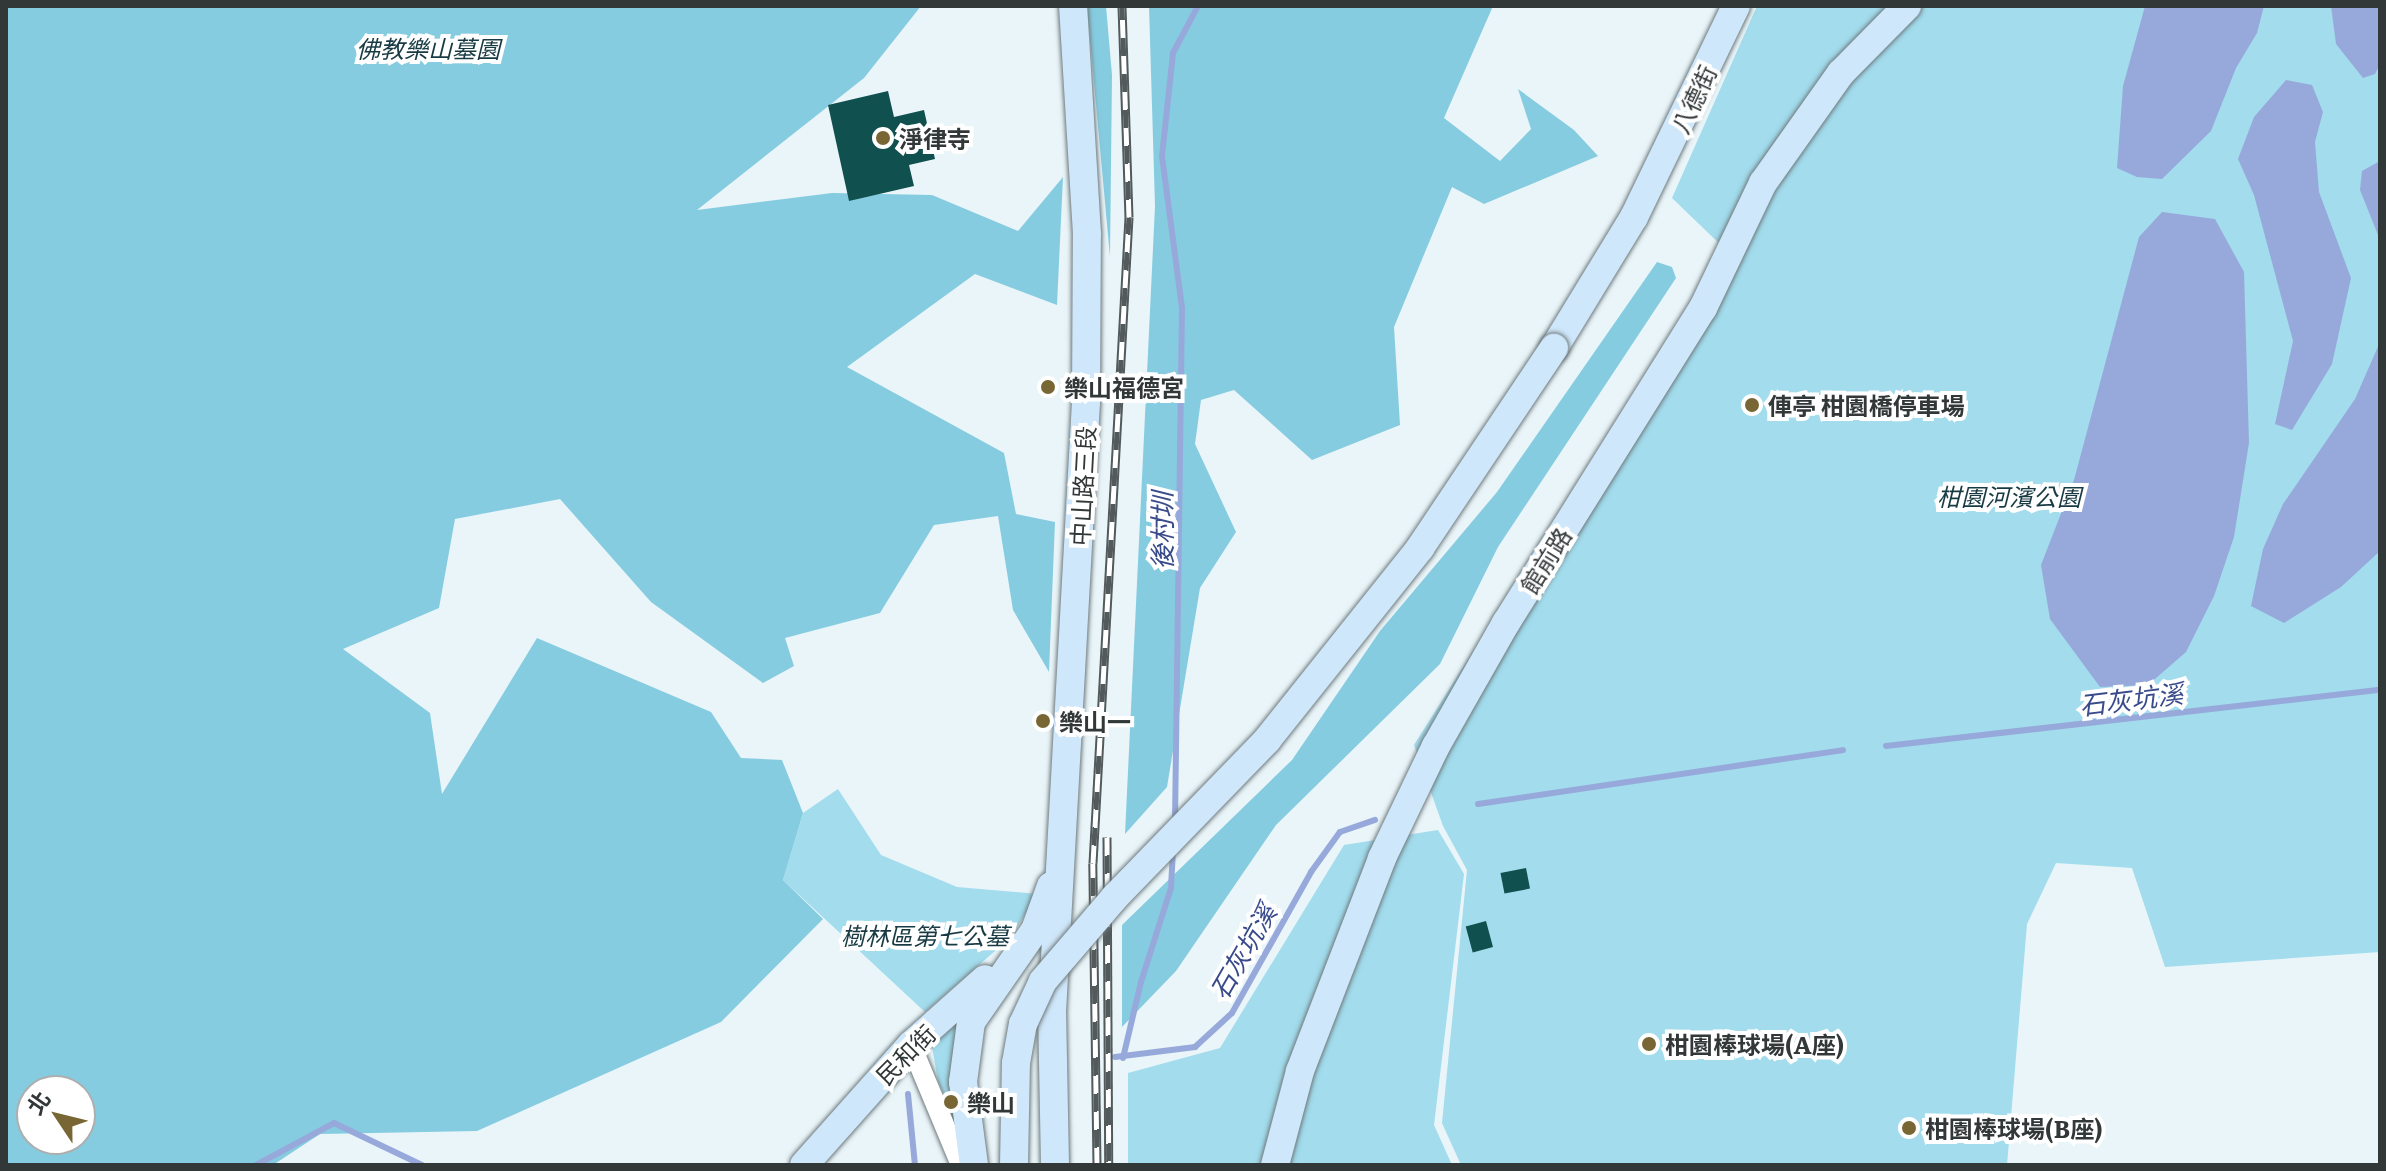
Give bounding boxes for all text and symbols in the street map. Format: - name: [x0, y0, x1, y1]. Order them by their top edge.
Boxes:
- park label: 佛教樂山墓園: [356, 34, 500, 62]
- street label: 八德街: [1665, 60, 1721, 138]
- place label: 淨律寺: [899, 124, 971, 152]
- marker: 淨律寺: [874, 129, 892, 147]
- place label: 樂山福德宮: [1064, 373, 1184, 401]
- marker: 樂山福德宮: [1039, 378, 1057, 396]
- place label: 俥亭 柑園橋停車場: [1768, 391, 1965, 419]
- marker: 俥亭 柑園橋停車場: [1743, 396, 1761, 414]
- street label: 中山路三段: [1064, 425, 1100, 547]
- park label: 柑園河濱公園: [1937, 482, 2081, 510]
- water label: 後村圳: [1145, 492, 1177, 570]
- street label: 館前路: [1514, 522, 1576, 598]
- water label: 石灰坑溪: [2077, 676, 2185, 720]
- place label: 樂山一: [1059, 707, 1131, 735]
- marker: 樂山一: [1034, 712, 1052, 730]
- water label: 石灰坑溪: [1202, 898, 1282, 1004]
- park label: 樹林區第七公墓: [841, 921, 1009, 949]
- street label: 民和街: [869, 1018, 941, 1090]
- place label: 柑園棒球場(A座): [1665, 1030, 1844, 1058]
- marker: 柑園棒球場(A座): [1640, 1035, 1658, 1053]
- north arrow: [16, 1075, 96, 1155]
- text: 北: [18, 1084, 57, 1121]
- place label: 樂山: [967, 1088, 1015, 1116]
- marker: 樂山: [942, 1093, 960, 1111]
- place label: 柑園棒球場(B座): [1925, 1114, 2103, 1142]
- marker: 柑園棒球場(B座): [1900, 1119, 1918, 1137]

